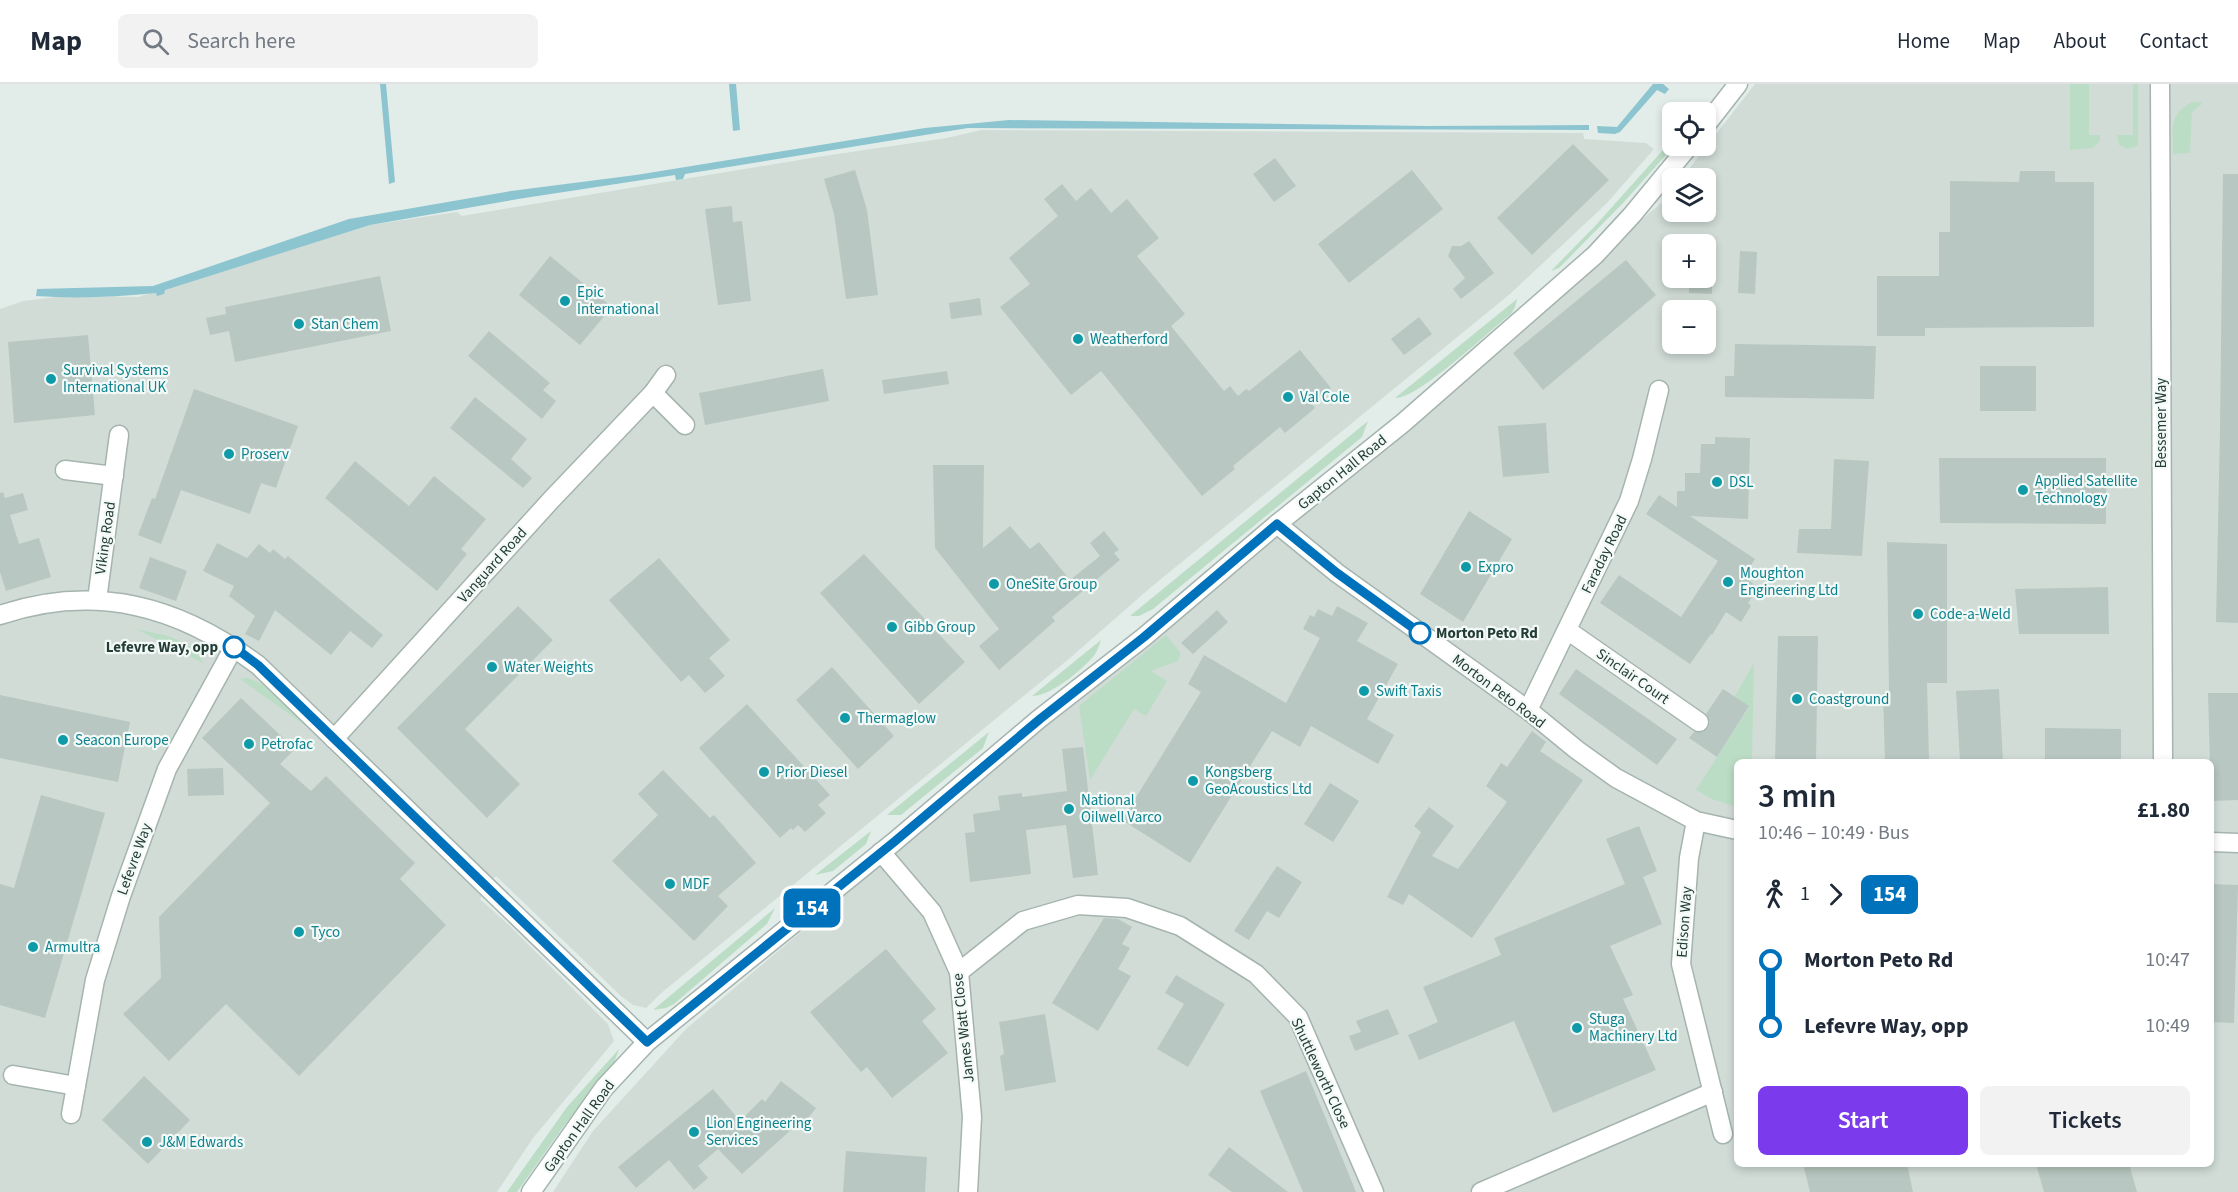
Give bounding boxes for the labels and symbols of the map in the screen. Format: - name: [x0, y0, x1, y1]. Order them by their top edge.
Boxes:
- place label: Epic International: [577, 282, 659, 320]
- marker: Epic International: [558, 294, 572, 308]
- place label: Stan Chem: [311, 314, 379, 335]
- marker: Stan Chem: [292, 317, 306, 331]
- place label: Weatherford: [1090, 329, 1168, 350]
- marker: Weatherford: [1071, 332, 1085, 346]
- place label: Survival Systems International UK: [63, 360, 169, 398]
- marker: Survival Systems International UK: [44, 372, 58, 386]
- street label: Bessemer Way: [2151, 378, 2172, 468]
- place label: Val Cole: [1300, 387, 1350, 408]
- marker: Val Cole: [1281, 390, 1295, 404]
- street label: Gapton Hall Road: [1293, 430, 1391, 515]
- place label: Proserv: [241, 444, 289, 465]
- marker: Proserv: [222, 447, 236, 461]
- place label: Applied Satellite Technology: [2035, 471, 2137, 509]
- place label: DSL: [1729, 472, 1754, 493]
- marker: DSL: [1710, 475, 1724, 489]
- marker: Applied Satellite Technology: [2016, 483, 2030, 497]
- street label: Viking Road: [90, 500, 121, 576]
- street label: Faraday Road: [1576, 511, 1633, 597]
- street label: Vanguard Road: [453, 523, 532, 608]
- place label: Expro: [1478, 557, 1514, 578]
- marker: Expro: [1459, 560, 1473, 574]
- place label: Moughton Engineering Ltd: [1740, 563, 1838, 601]
- place label: OneSite Group: [1006, 574, 1097, 595]
- marker: Moughton Engineering Ltd: [1721, 575, 1735, 589]
- marker: OneSite Group: [987, 577, 1001, 591]
- place label: Code-a-Weld: [1930, 604, 2011, 625]
- marker: Code-a-Weld: [1911, 607, 1925, 621]
- place label: Gibb Group: [904, 617, 975, 638]
- marker: Gibb Group: [885, 620, 899, 634]
- marker: Morton Peto Rd: [1409, 622, 1431, 644]
- place label: Morton Peto Rd: [1436, 623, 1538, 644]
- marker: Lefevre Way, opp: [223, 636, 245, 658]
- place label: Lefevre Way, opp: [106, 637, 218, 658]
- street label: Sinclair Court: [1592, 643, 1674, 709]
- street label: Morton Peto Road: [1448, 649, 1550, 734]
- place label: Water Weights: [504, 657, 593, 678]
- marker: Water Weights: [485, 660, 499, 674]
- place label: Swift Taxis: [1376, 681, 1442, 702]
- marker: Swift Taxis: [1357, 684, 1371, 698]
- place label: Coastground: [1809, 689, 1889, 710]
- marker: Coastground: [1790, 692, 1804, 706]
- place label: Thermaglow: [857, 708, 936, 729]
- marker: Thermaglow: [838, 711, 852, 725]
- place label: Seacon Europe: [75, 730, 169, 751]
- marker: Seacon Europe: [56, 733, 70, 747]
- place label: Petrofac: [261, 734, 313, 755]
- marker: Petrofac: [242, 737, 256, 751]
- place label: Prior Diesel: [776, 762, 848, 783]
- place label: Kongsberg GeoAcoustics Ltd: [1205, 762, 1312, 800]
- marker: Prior Diesel: [757, 765, 771, 779]
- marker: Kongsberg GeoAcoustics Ltd: [1186, 774, 1200, 788]
- place label: National Oilwell Varco: [1081, 790, 1162, 828]
- marker: National Oilwell Varco: [1062, 802, 1076, 816]
- street label: Lefevre Way: [112, 820, 157, 898]
- place label: MDF: [682, 874, 710, 895]
- marker: MDF: [663, 877, 677, 891]
- street label: Edison Way: [1672, 886, 1697, 958]
- line badge: 154: [778, 888, 846, 928]
- place label: Tyco: [311, 922, 340, 943]
- marker: Tyco: [292, 925, 306, 939]
- place label: Armultra: [45, 937, 100, 958]
- marker: Armultra: [26, 940, 40, 954]
- street label: James Watt Close: [947, 972, 980, 1084]
- place label: Stuga Machinery Ltd: [1589, 1009, 1678, 1047]
- street label: Shuttleworth Close: [1286, 1014, 1355, 1132]
- marker: Stuga Machinery Ltd: [1570, 1021, 1584, 1035]
- street label: Gapton Hall Road: [539, 1076, 620, 1177]
- place label: Lion Engineering Services: [706, 1113, 812, 1151]
- marker: Lion Engineering Services: [687, 1125, 701, 1139]
- place label: J&M Edwards: [159, 1132, 243, 1153]
- marker: J&M Edwards: [140, 1135, 154, 1149]

